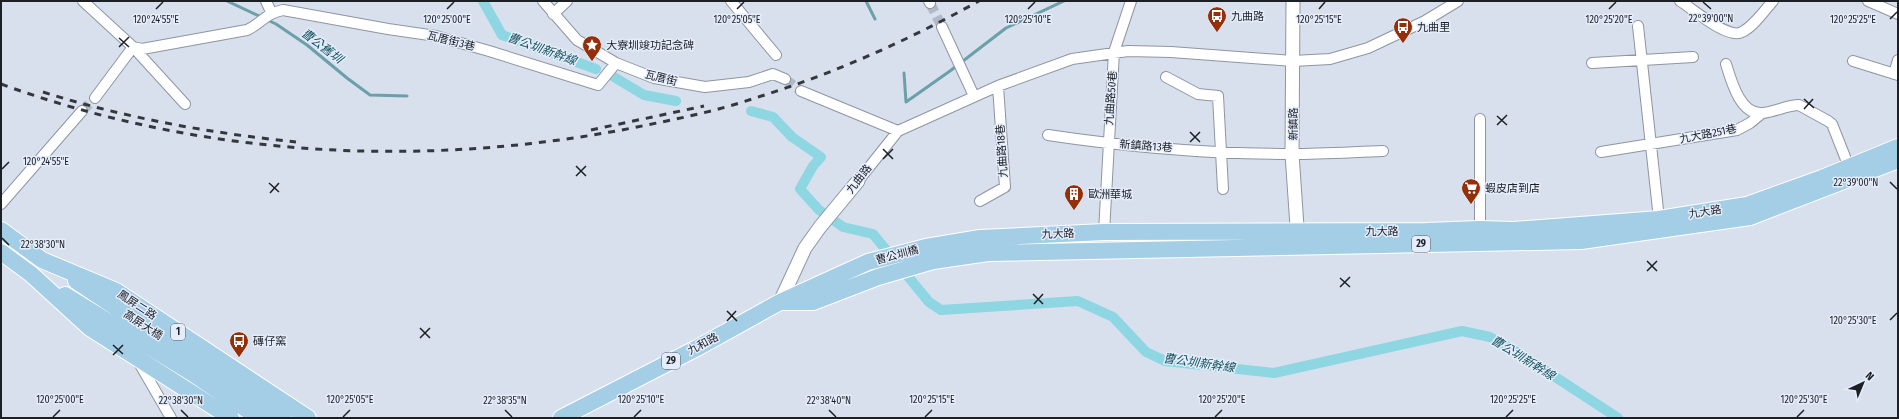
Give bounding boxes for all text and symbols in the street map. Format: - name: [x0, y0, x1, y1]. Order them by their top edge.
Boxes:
- bus stop icon: 九曲路: [1206, 5, 1228, 33]
- place label: 九曲路: [1231, 10, 1264, 23]
- text: 22°39'00"N: [1689, 13, 1733, 25]
- text: 120°24'55"E: [133, 14, 179, 26]
- text: 120°25'00"E: [423, 14, 471, 26]
- text: 120°25'05"E: [714, 14, 761, 26]
- text: 120°25'10"E: [1005, 14, 1052, 26]
- text: 120°25'15"E: [1296, 14, 1342, 26]
- text: 120°25'20"E: [1586, 14, 1633, 26]
- text: 120°25'25"E: [1830, 14, 1876, 26]
- bus stop icon: 九曲里: [1392, 16, 1414, 44]
- place label: 九曲里: [1417, 21, 1450, 34]
- water label: 曹公舊圳: [299, 26, 347, 67]
- street label: 瓦厝街3巷: [426, 29, 476, 53]
- water label: 曹公圳新幹線: [506, 30, 580, 69]
- place icon: 大寮圳竣功記念碑: [581, 34, 603, 62]
- place label: 大寮圳竣功記念碑: [606, 39, 694, 52]
- street label: 瓦厝街: [643, 68, 679, 88]
- street label: 九曲路50巷: [1103, 70, 1119, 126]
- street label: 新鎮路: [1287, 108, 1300, 141]
- street label: 九大路251巷: [1678, 122, 1738, 146]
- street label: 九曲路18巷: [994, 124, 1010, 178]
- street label: 新鎮路13巷: [1119, 138, 1173, 154]
- text: 120°24'55"E: [23, 156, 69, 168]
- street label: 九曲路: [844, 162, 874, 196]
- supermarket icon: 蝦皮店到店: [1460, 177, 1482, 205]
- text: 22°39'00"N: [1834, 177, 1878, 189]
- place label: 蝦皮店到店: [1485, 182, 1540, 195]
- building icon: 歐洲華城: [1063, 183, 1085, 211]
- place label: 歐洲華城: [1088, 188, 1132, 201]
- street label: 九大路: [1688, 203, 1722, 221]
- street label: 九大路: [1366, 225, 1399, 238]
- street label: 九大路: [1041, 227, 1075, 241]
- road number: 29: [1412, 236, 1430, 252]
- text: 22°38'30"N: [21, 239, 65, 251]
- street label: 曹公圳橋: [874, 243, 920, 267]
- street label: 鳳屏二路: [115, 288, 159, 322]
- street label: 高屏大橋: [121, 308, 165, 342]
- text: 120°25'30"E: [1829, 315, 1877, 327]
- road number: 1: [171, 324, 185, 340]
- bus stop icon: 磚仔窯: [228, 330, 250, 358]
- street label: 九和路: [685, 331, 721, 357]
- water label: 曹公圳新幹線: [1489, 333, 1559, 384]
- place label: 磚仔窯: [253, 335, 286, 348]
- water label: 曹公圳新幹線: [1162, 351, 1238, 375]
- road number: 29: [662, 353, 680, 369]
- north arrow: [1843, 363, 1883, 403]
- text: N: [1863, 369, 1876, 383]
- text: 120°25'00"E: [36, 394, 84, 406]
- text: 120°25'05"E: [327, 394, 374, 406]
- text: 120°25'10"E: [618, 394, 665, 406]
- text: 120°25'15"E: [909, 394, 955, 406]
- text: 120°25'20"E: [1199, 394, 1246, 406]
- text: 120°25'25"E: [1490, 394, 1536, 406]
- text: 120°25'30"E: [1780, 394, 1828, 406]
- text: 22°38'30"N: [159, 395, 203, 407]
- text: 22°38'35"N: [483, 395, 527, 407]
- text: 22°38'40"N: [807, 395, 851, 407]

